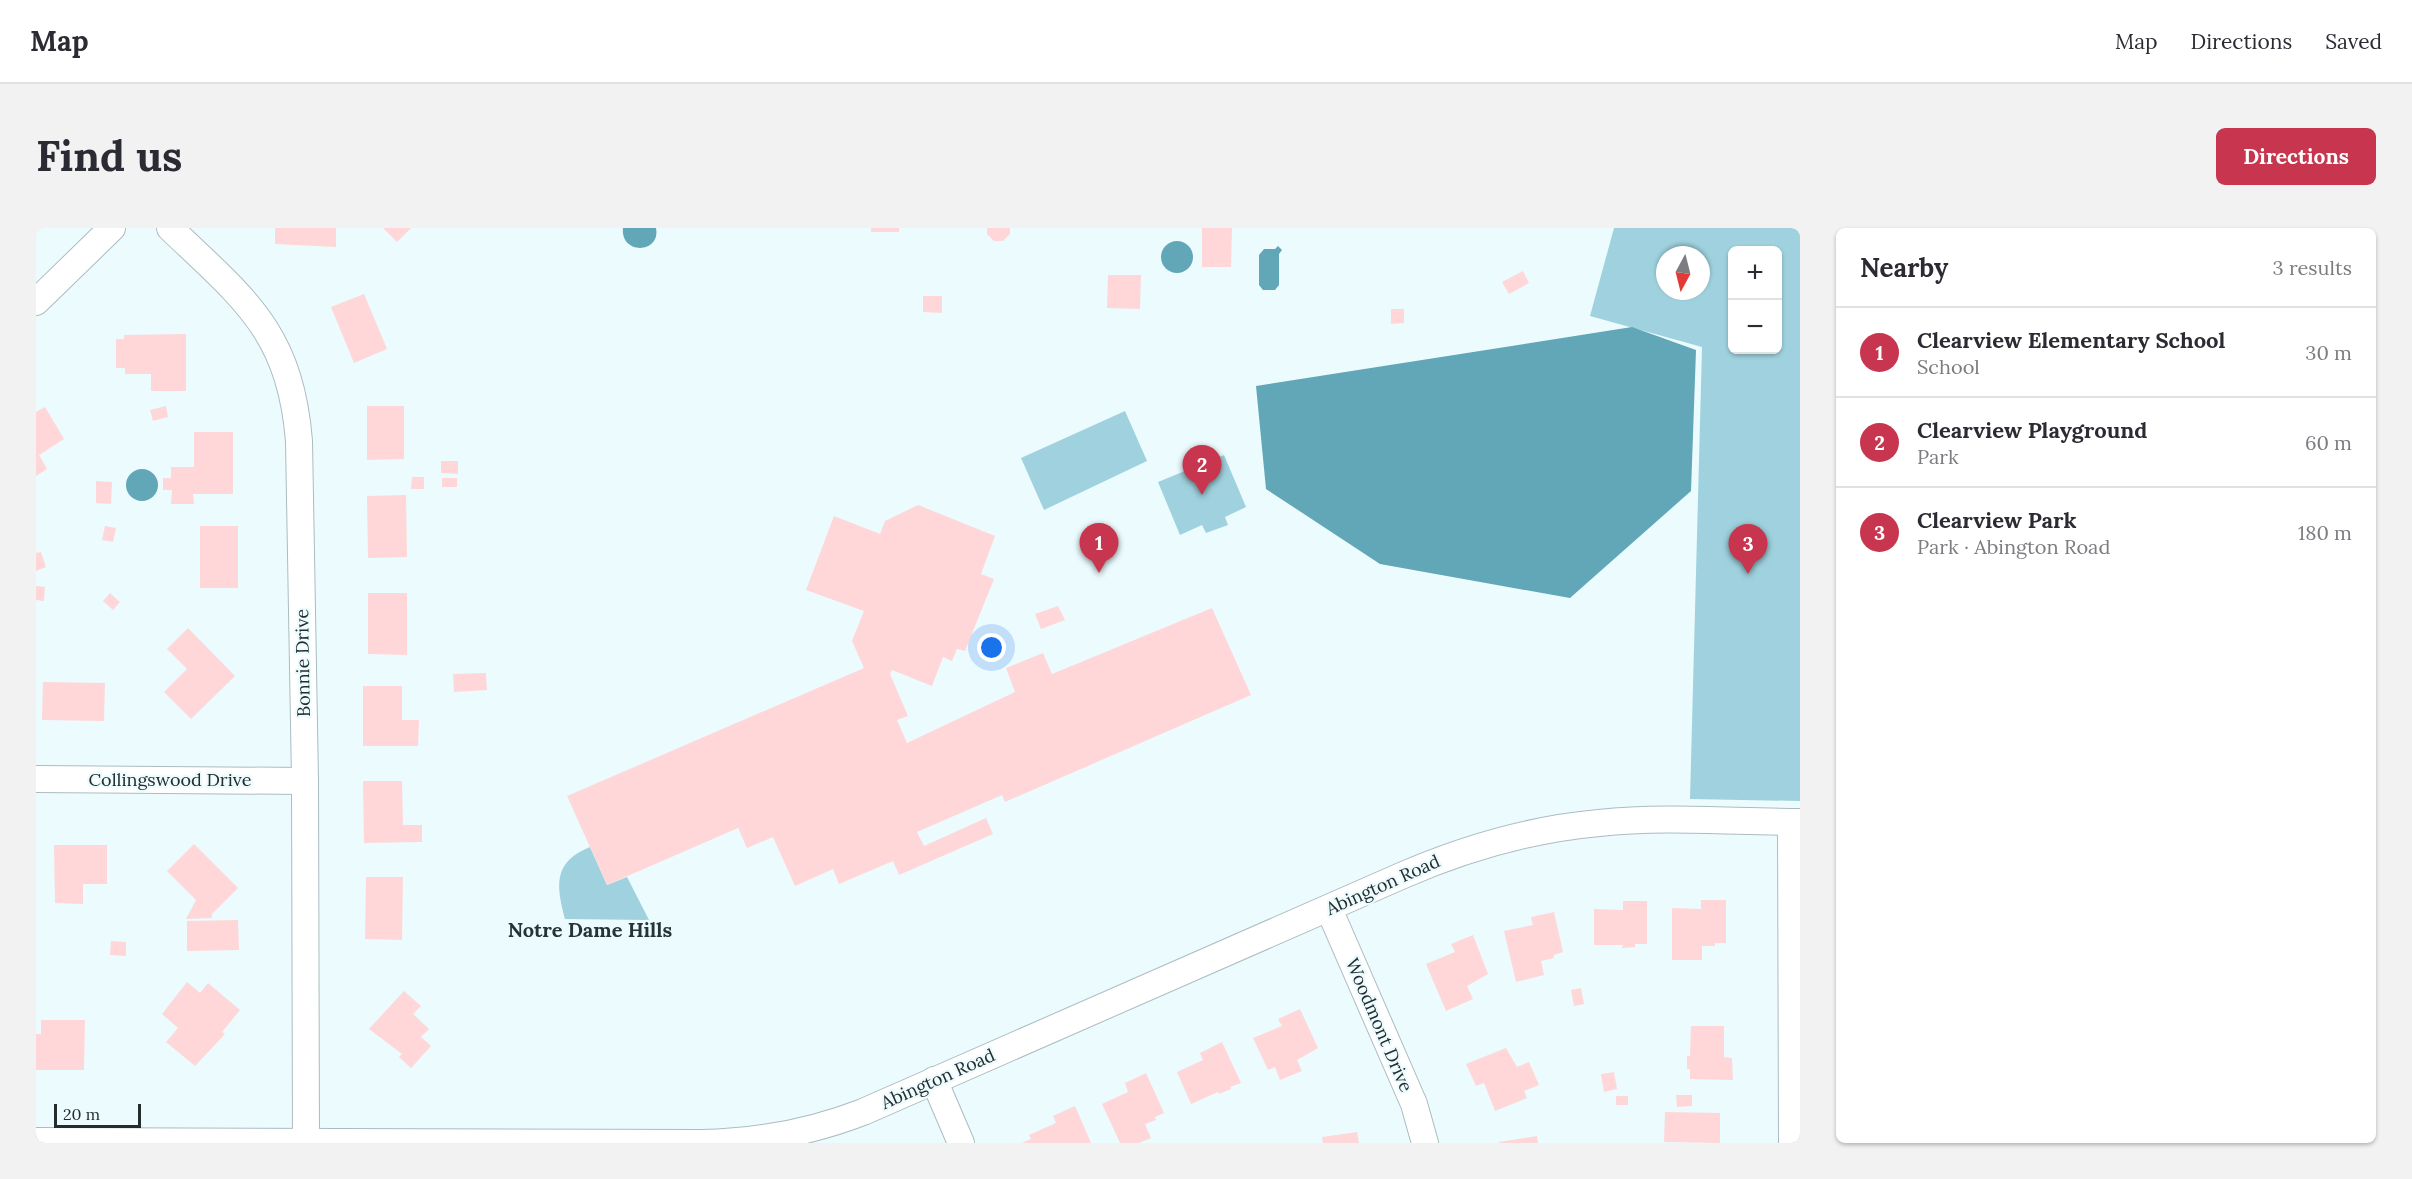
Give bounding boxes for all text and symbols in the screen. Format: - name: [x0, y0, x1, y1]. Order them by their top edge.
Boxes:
- text: Map: [30, 23, 89, 59]
- text: Map: [2115, 28, 2158, 55]
- text: Directions: [2191, 28, 2292, 55]
- text: Saved: [2325, 28, 2382, 55]
- button: Directions: [2216, 128, 2376, 185]
- text: Find us: [36, 129, 182, 183]
- north arrow: [1656, 246, 1710, 300]
- map controls: [1728, 246, 1782, 354]
- button: +: [1728, 246, 1782, 300]
- text: Nearby: [1860, 251, 1948, 284]
- text: 3 results: [2273, 255, 2352, 280]
- button: −: [1728, 300, 1782, 354]
- text: Clearview Elementary School: [1917, 326, 2225, 354]
- text: 1: [1875, 340, 1884, 365]
- text: 30 m: [2305, 340, 2352, 365]
- text: School: [1917, 354, 1980, 379]
- text: Clearview Playground: [1917, 416, 2147, 444]
- text: 2: [1874, 430, 1885, 455]
- text: 60 m: [2305, 430, 2352, 455]
- text: Park: [1917, 444, 1959, 469]
- pin: 2: [1182, 446, 1222, 495]
- text: Clearview Park: [1917, 506, 2076, 534]
- text: 3: [1874, 520, 1885, 545]
- text: 180 m: [2298, 520, 2352, 545]
- pin: 1: [1080, 524, 1118, 573]
- pin: 3: [1728, 524, 1768, 574]
- text: Park · Abington Road: [1917, 534, 2110, 559]
- street label: Bonnie Drive: [290, 609, 315, 717]
- your location: [977, 633, 1006, 662]
- street label: Collingswood Drive: [89, 768, 252, 791]
- street label: Abington Road: [1321, 849, 1444, 920]
- district label: Notre Dame Hills: [508, 917, 673, 942]
- street label: Woodmont Drive: [1341, 954, 1418, 1095]
- street label: Abington Road: [876, 1043, 999, 1114]
- scale bar: [54, 1101, 141, 1128]
- text: 20 m: [63, 1104, 100, 1124]

